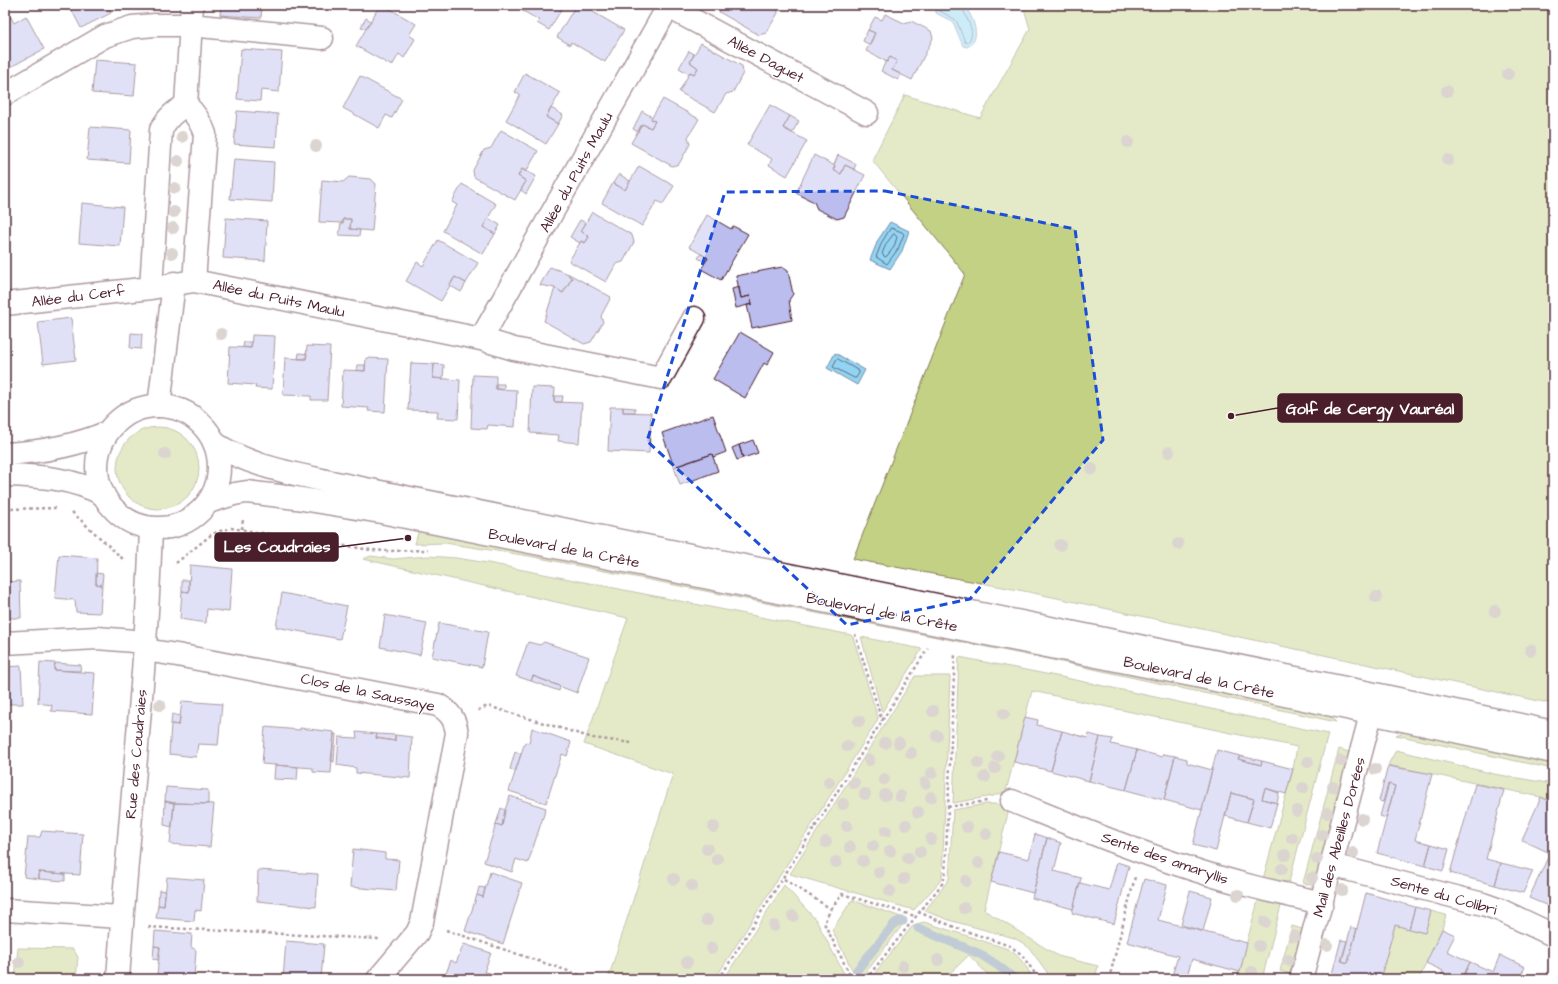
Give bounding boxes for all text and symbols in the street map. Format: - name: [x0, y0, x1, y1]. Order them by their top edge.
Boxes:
- street label: Allée Daguet: [724, 31, 808, 89]
- street label: Allée du Puits Maulu: [535, 108, 618, 236]
- street label: Allée du Puits Maulu: [211, 274, 347, 323]
- street label: Allée du Cerf: [30, 280, 126, 313]
- callout: Golf de Cergy Vauréal: [1278, 394, 1462, 422]
- text: Golf de Cergy Vauréal: [1286, 398, 1455, 422]
- street label: Boulevard de la Crête: [487, 524, 641, 573]
- callout: Les Coudraies: [215, 533, 338, 561]
- text: Les Coudraies: [224, 536, 330, 558]
- street label: Boulevard de la Crête: [805, 588, 959, 637]
- street label: Boulevard de la Crête: [1122, 651, 1276, 704]
- street label: Clos de la Saussaye: [299, 668, 437, 718]
- street label: Rue des Coudraies: [120, 688, 153, 820]
- street label: Mail des Abeilles Dorées: [1308, 754, 1371, 920]
- street label: Sente des amaryllis: [1098, 827, 1231, 891]
- street label: Sente du Colibri: [1388, 870, 1500, 921]

